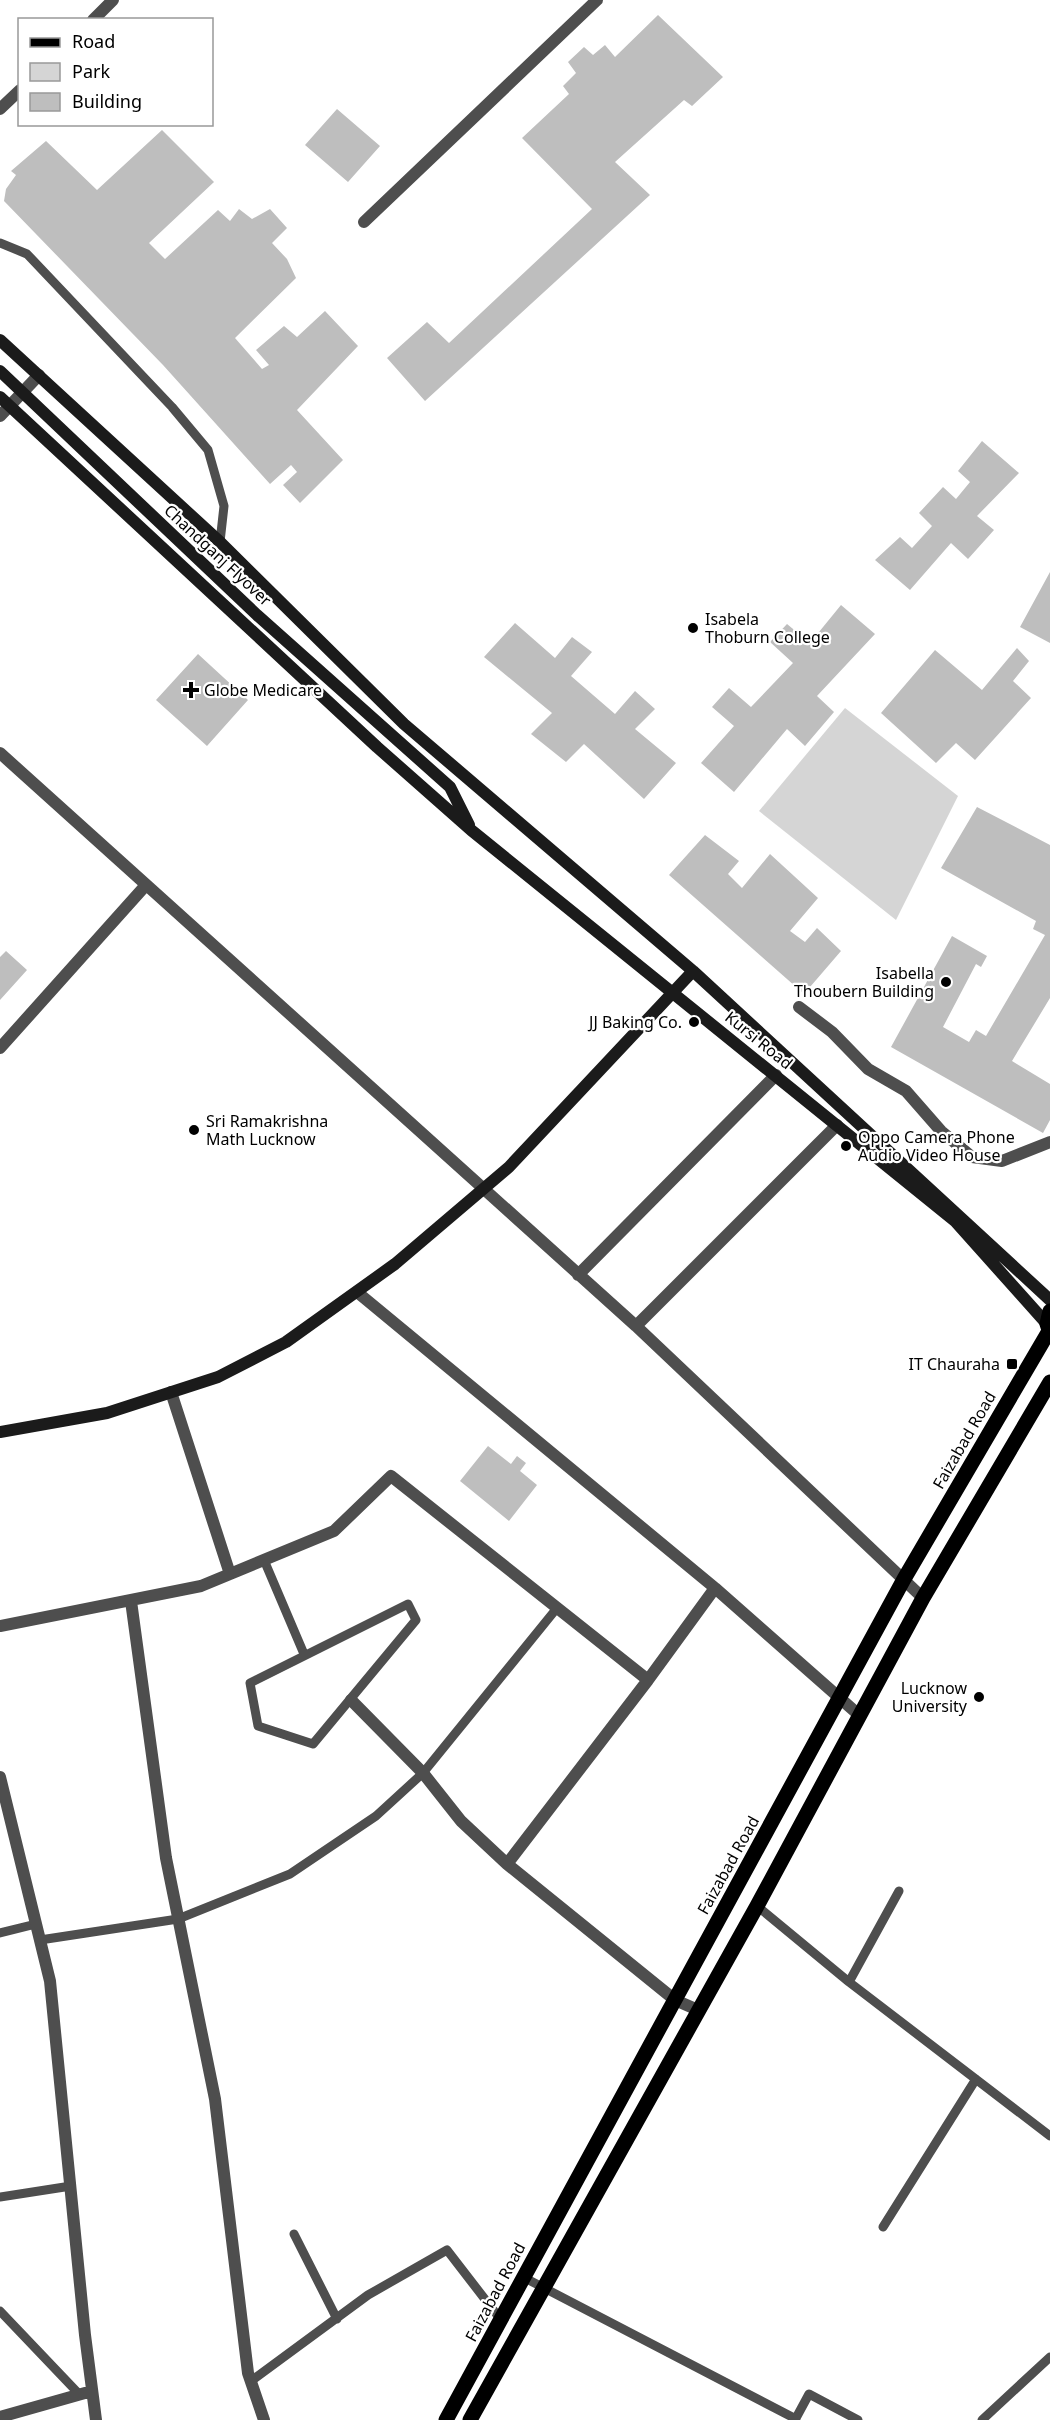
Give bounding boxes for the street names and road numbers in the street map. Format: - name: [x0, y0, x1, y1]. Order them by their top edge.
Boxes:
- street label: Chandganj Flyover: [160, 499, 277, 611]
- street label: Kursi Road: [721, 1006, 797, 1074]
- street label: Faizabad Road: [927, 1387, 1001, 1493]
- street label: Faizabad Road: [692, 1812, 764, 1918]
- street label: Faizabad Road: [460, 2239, 530, 2345]

